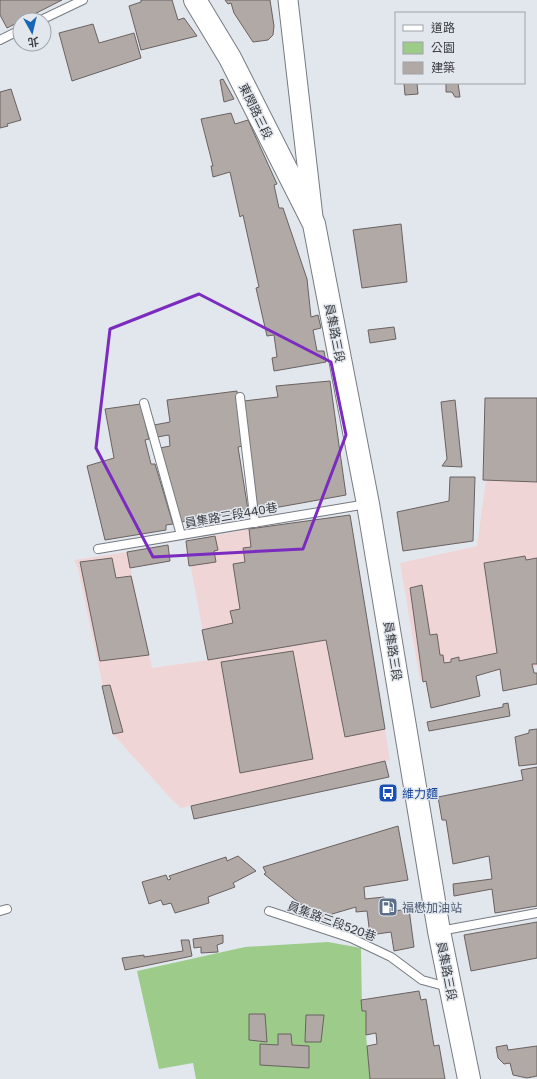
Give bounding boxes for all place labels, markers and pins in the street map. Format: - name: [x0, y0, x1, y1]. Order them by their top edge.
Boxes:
- bus stop icon: 維力麵: [377, 782, 399, 804]
- place label: 維力麵: [402, 786, 438, 801]
- fuel station icon: 福懋加油站: [377, 896, 399, 918]
- place label: 福懋加油站: [402, 900, 462, 915]

